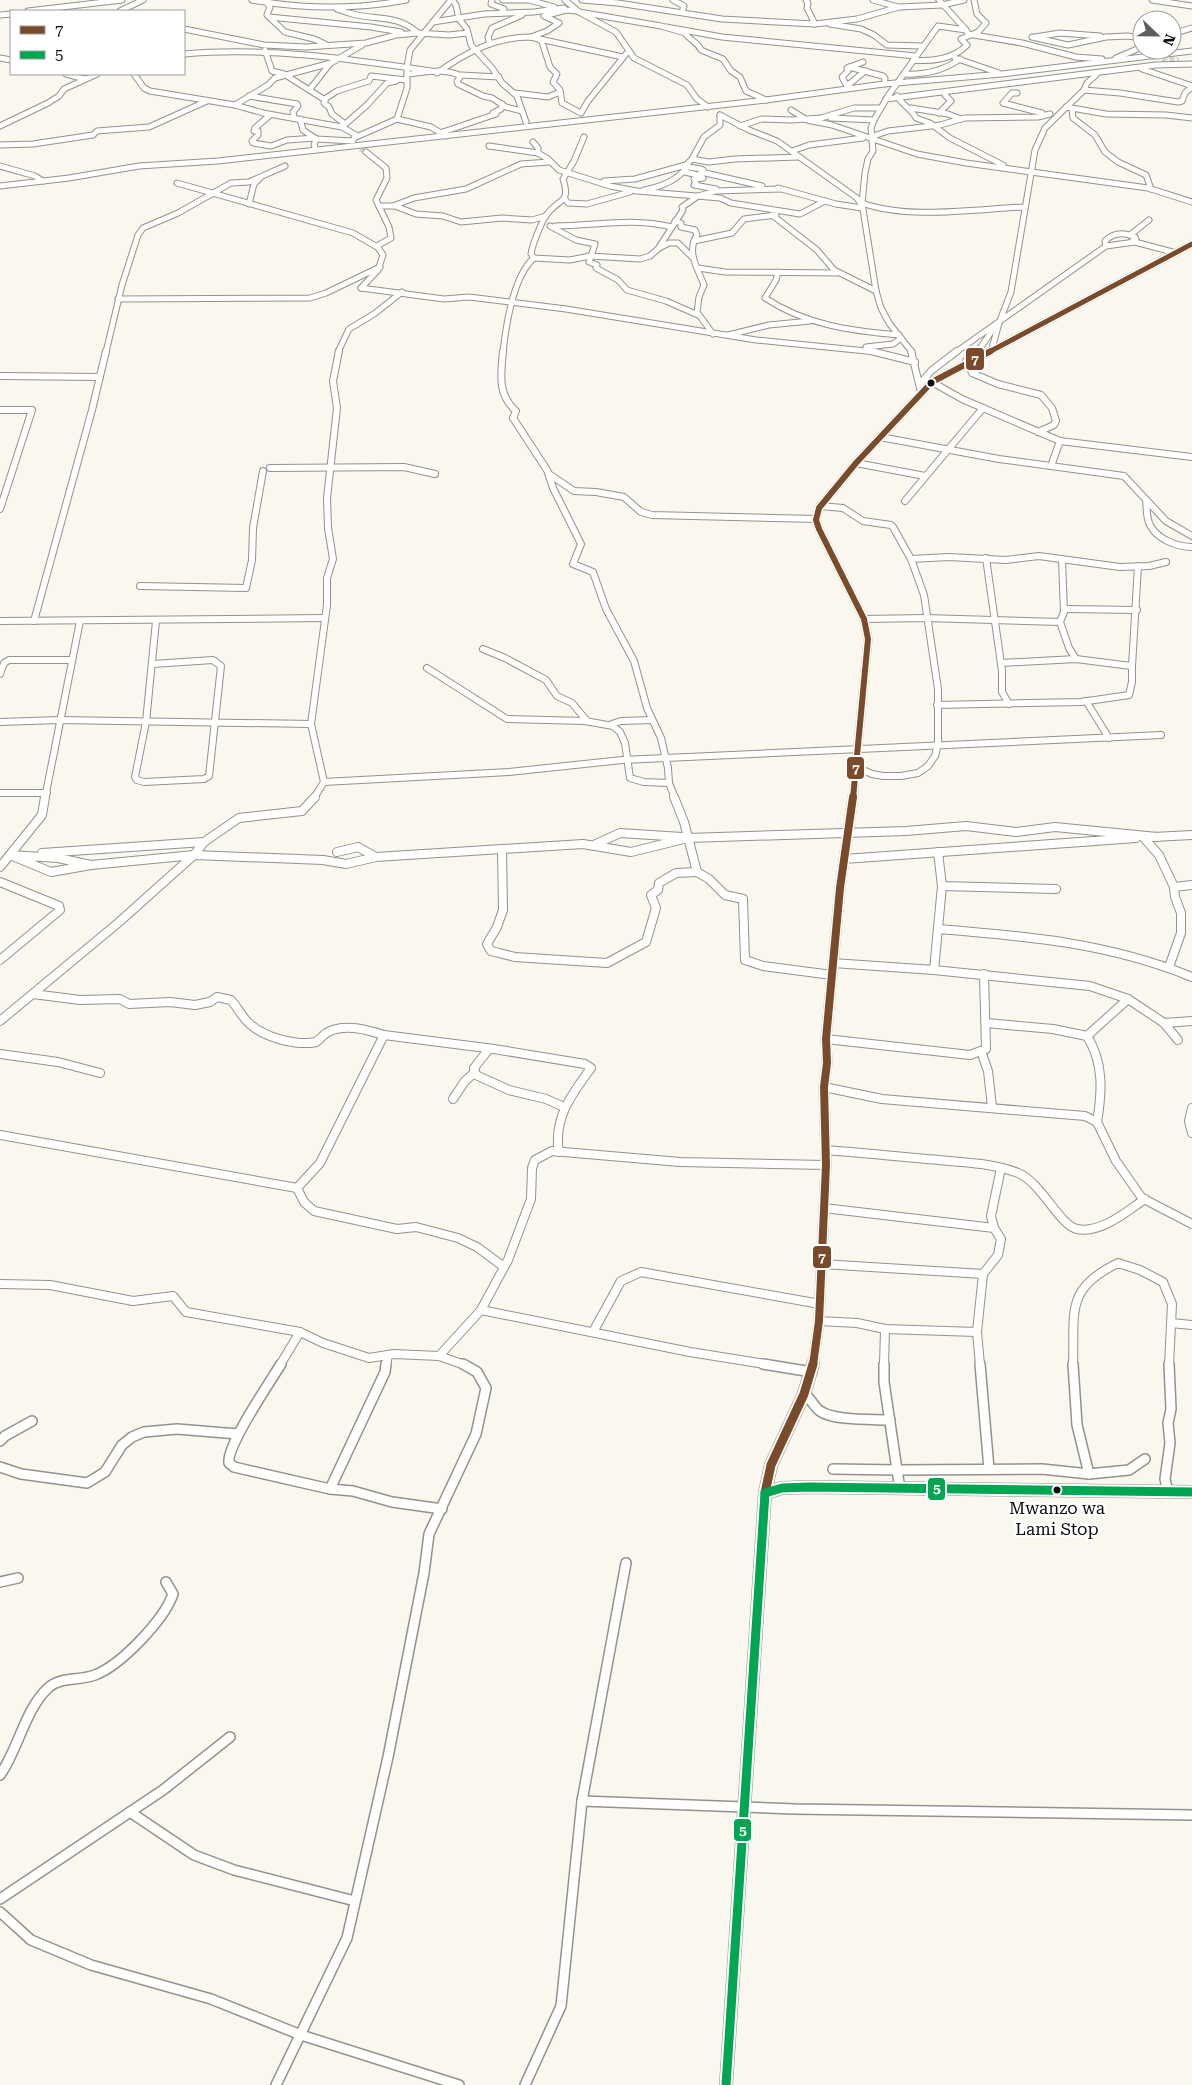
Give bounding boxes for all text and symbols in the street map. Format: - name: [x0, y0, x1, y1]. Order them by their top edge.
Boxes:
- legend: [10, 10, 185, 75]
- north arrow: [1132, 10, 1182, 60]
- text: 7: [55, 21, 63, 39]
- text: N: [1160, 32, 1178, 48]
- text: 5: [55, 46, 63, 64]
- line badge: 7: [965, 347, 985, 371]
- text: 7: [971, 351, 979, 367]
- unlabelled marker: [926, 378, 936, 388]
- line badge: 7: [846, 756, 865, 780]
- text: 7: [852, 760, 860, 776]
- line badge: 7: [812, 1245, 832, 1269]
- text: 7: [818, 1249, 826, 1265]
- line badge: 5: [927, 1477, 946, 1501]
- text: 5: [933, 1480, 941, 1496]
- marker: Mwanzo wa Lami Stop: [1052, 1485, 1062, 1495]
- place label: Mwanzo wa Lami Stop: [1009, 1498, 1105, 1539]
- line badge: 5: [733, 1818, 752, 1842]
- text: 5: [739, 1822, 747, 1838]

